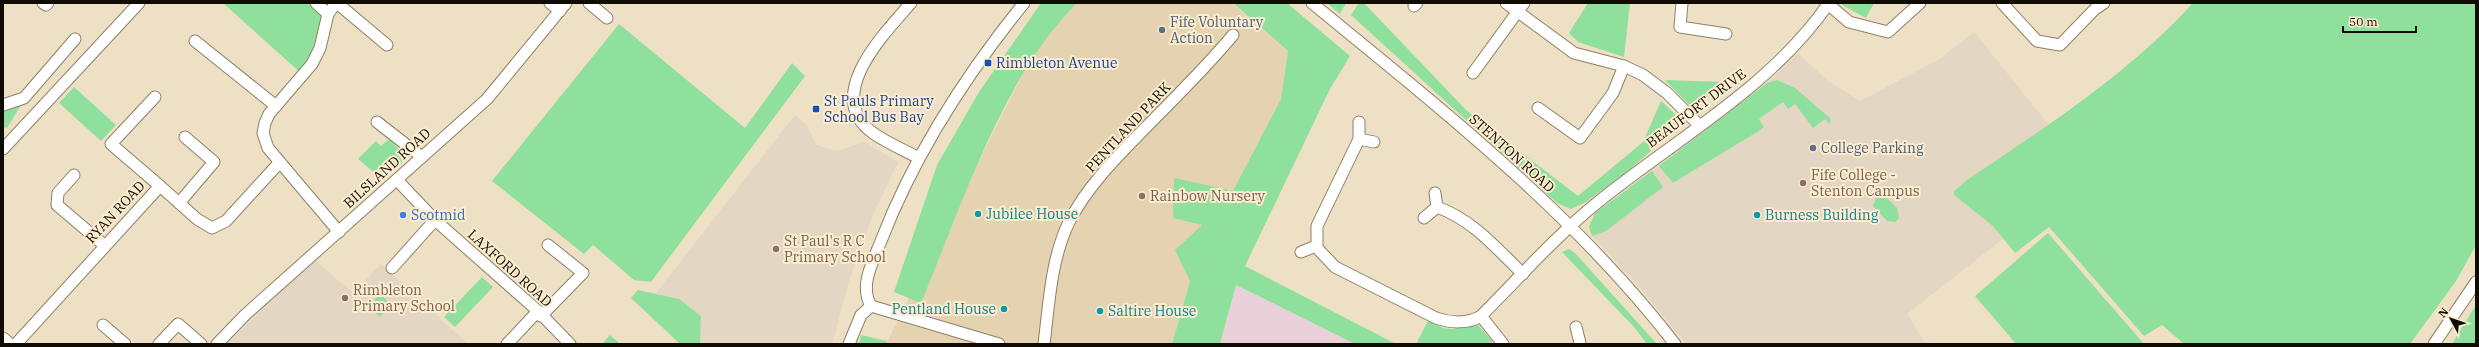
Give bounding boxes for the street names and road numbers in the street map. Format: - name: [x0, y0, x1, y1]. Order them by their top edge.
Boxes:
- street label: BEAUFORT DRIVE: [1643, 65, 1749, 151]
- street label: PENTLAND PARK: [1082, 78, 1174, 176]
- street label: STENTON ROAD: [1466, 110, 1558, 196]
- street label: BILSLAND ROAD: [340, 124, 434, 212]
- street label: RYAN ROAD: [81, 177, 149, 247]
- street label: LAXFORD ROAD: [464, 225, 556, 311]

